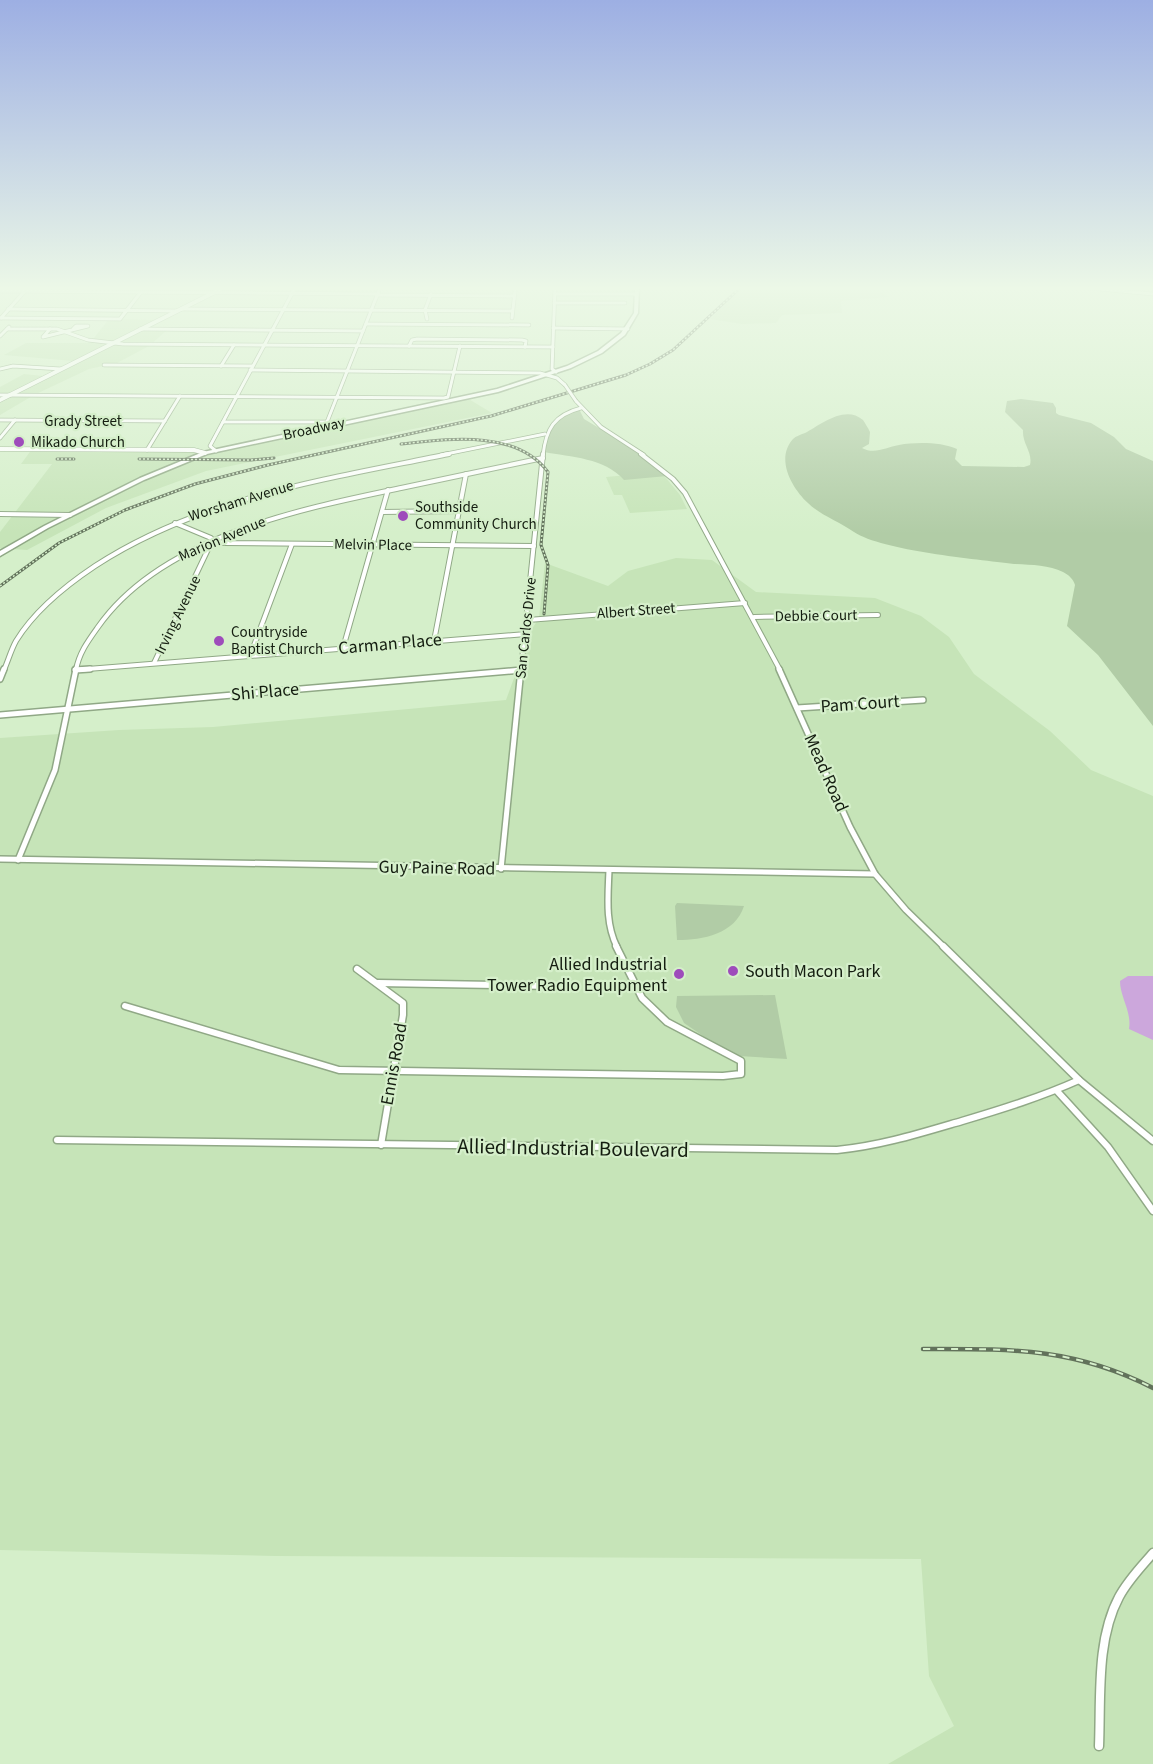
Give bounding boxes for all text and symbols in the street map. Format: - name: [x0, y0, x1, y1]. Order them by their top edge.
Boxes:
- street label: Grady Street: [44, 411, 122, 432]
- street label: Broadway: [281, 412, 347, 446]
- place label: Mikado Church: [31, 432, 125, 453]
- marker: Mikado Church: [12, 435, 26, 449]
- street label: Worsham Avenue: [186, 475, 296, 527]
- place label: Southside Community Church: [415, 497, 537, 535]
- marker: Southside Community Church: [396, 509, 410, 523]
- street label: Marion Avenue: [175, 511, 269, 567]
- street label: Melvin Place: [334, 534, 412, 556]
- street label: Irving Avenue: [150, 572, 206, 658]
- street label: San Carlos Drive: [510, 576, 542, 680]
- street label: Albert Street: [596, 598, 676, 624]
- street label: Debbie Court: [775, 605, 857, 627]
- place label: Countryside Baptist Church: [231, 622, 323, 660]
- street label: Carman Place: [337, 627, 443, 661]
- marker: Countryside Baptist Church: [212, 634, 226, 648]
- street label: Shi Place: [230, 677, 300, 707]
- street label: Pam Court: [820, 689, 900, 719]
- street label: Mead Road: [798, 730, 854, 816]
- street label: Guy Paine Road: [378, 854, 496, 882]
- place label: Allied Industrial Tower Radio Equipment: [487, 952, 667, 998]
- place label: South Macon Park: [745, 959, 881, 984]
- marker: South Macon Park: [726, 964, 740, 978]
- marker: Allied Industrial Tower Radio Equipment: [672, 967, 686, 981]
- street label: Ennis Road: [374, 1021, 414, 1107]
- street label: Allied Industrial Boulevard: [457, 1131, 689, 1165]

